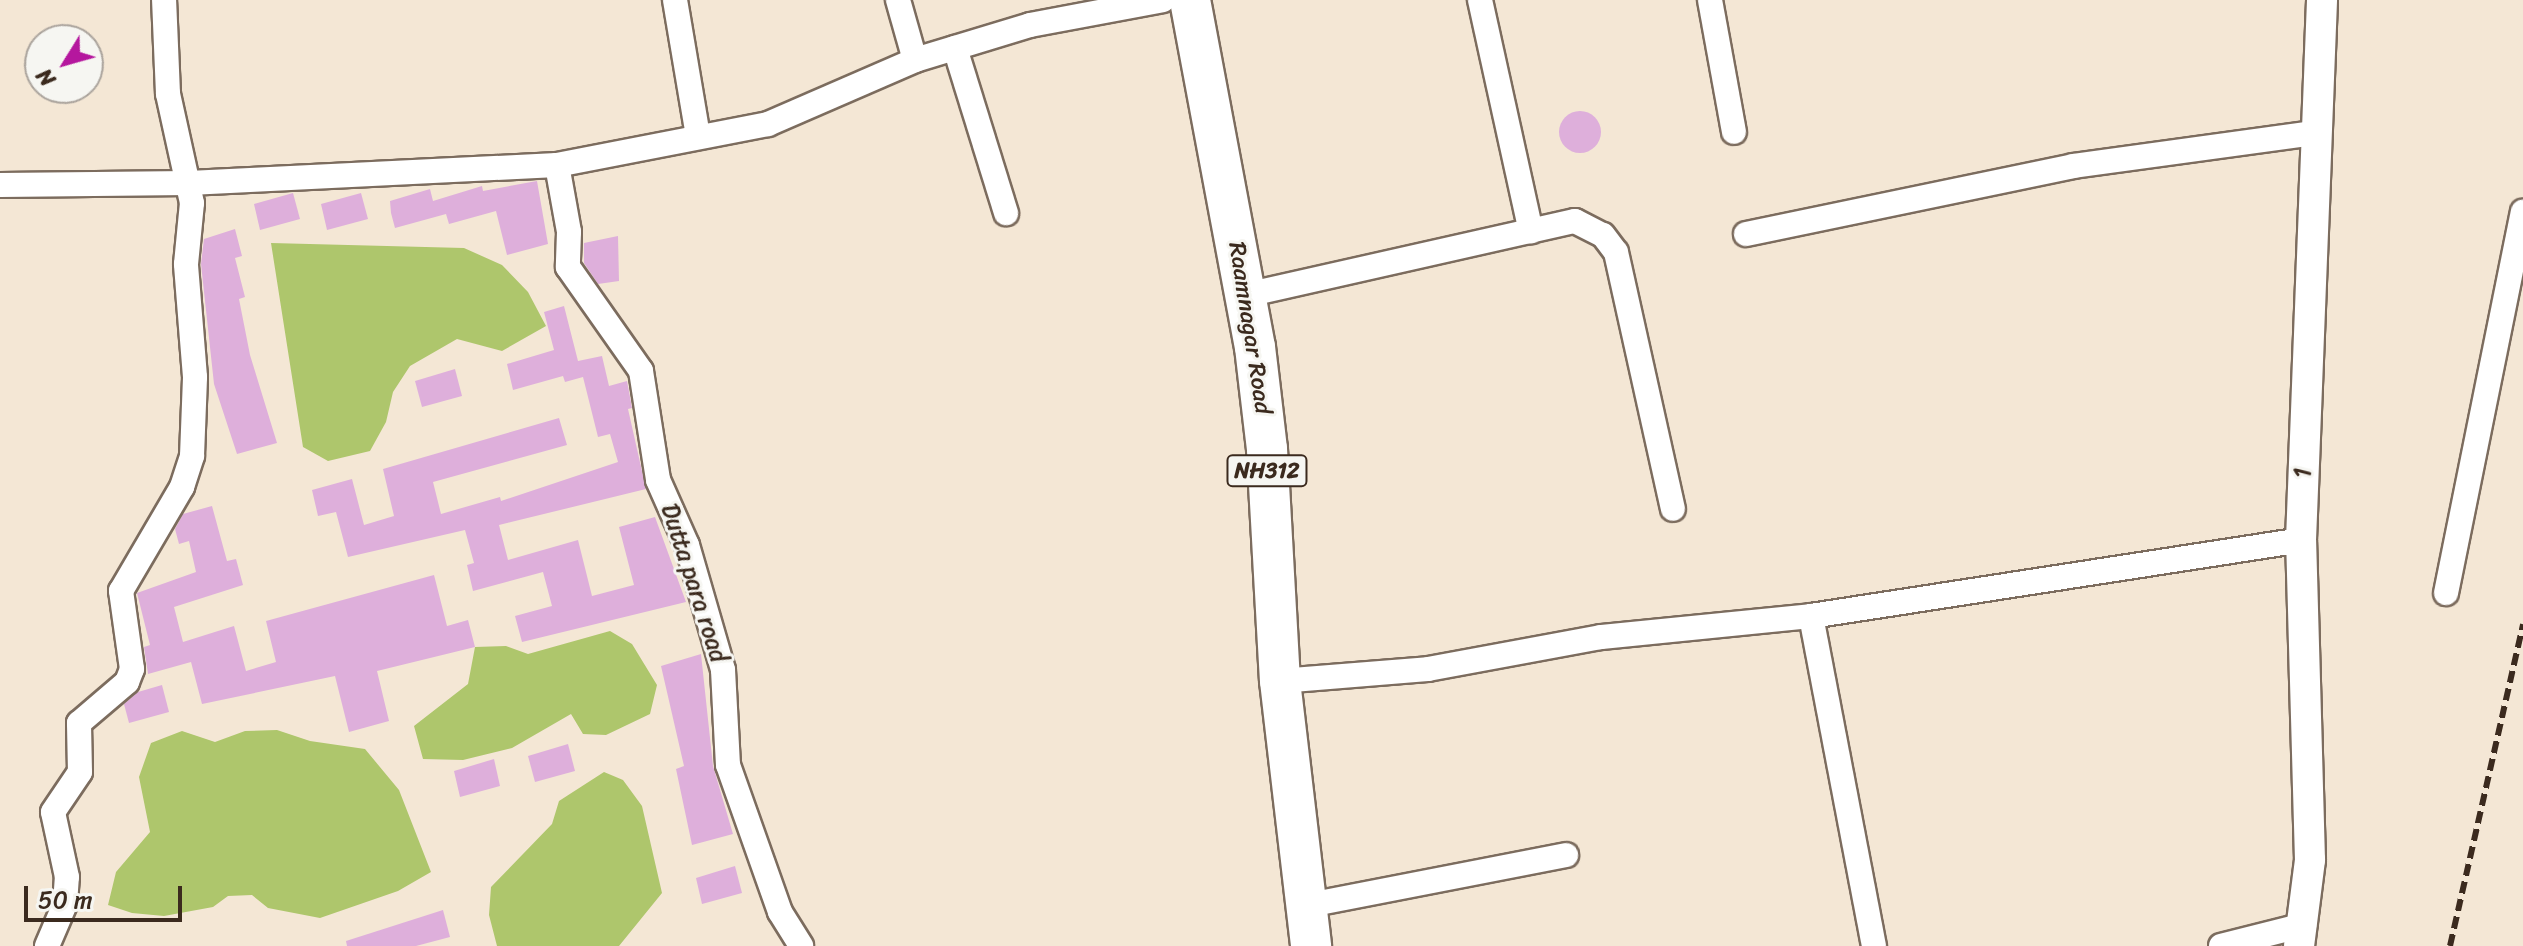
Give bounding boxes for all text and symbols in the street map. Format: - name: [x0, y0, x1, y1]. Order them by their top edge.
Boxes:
- north arrow: [24, 24, 104, 104]
- text: N: [26, 60, 66, 95]
- street label: Raamnagar Road: [1222, 240, 1278, 416]
- road number: NH312: [1225, 453, 1309, 489]
- street label: 1: [2288, 467, 2318, 479]
- street label: Dutta para road: [655, 500, 733, 666]
- scale bar: [28, 870, 186, 920]
- text: 50 m: [38, 879, 93, 921]

